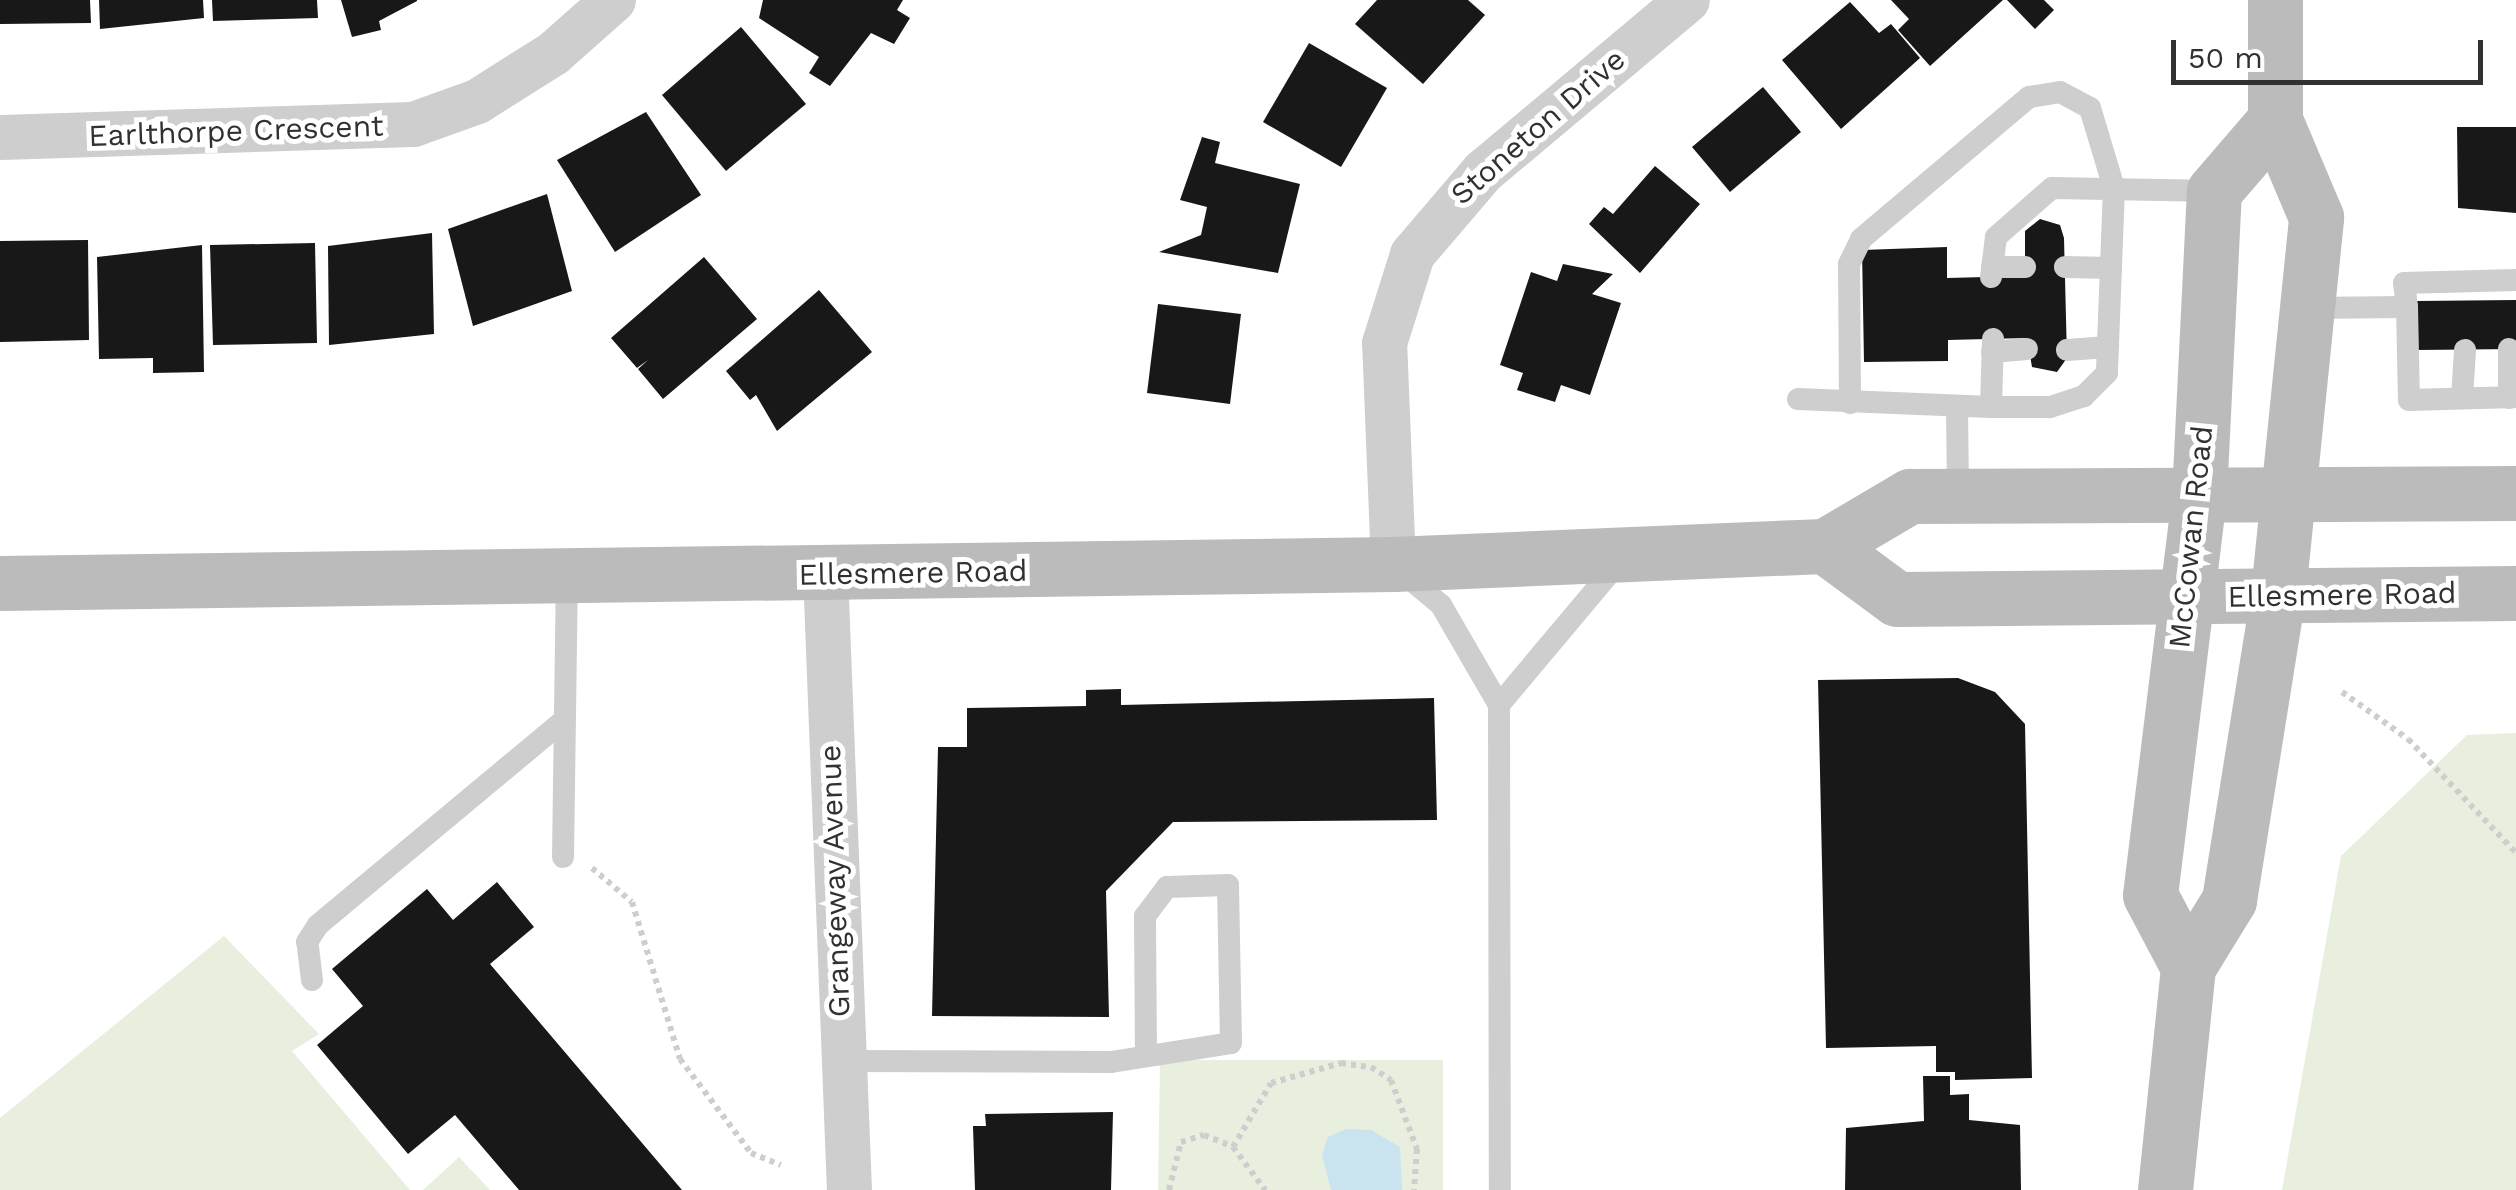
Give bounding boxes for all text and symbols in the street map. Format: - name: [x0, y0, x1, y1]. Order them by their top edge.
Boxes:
- scale bar: [2176, 20, 2488, 82]
- text: 50 m: [2188, 40, 2263, 75]
- street label: Stoneton Drive: [1443, 42, 1633, 212]
- street label: Earlthorpe Crescent: [88, 108, 384, 154]
- street label: McCowan Road: [2161, 424, 2221, 650]
- street label: Ellesmere Road: [798, 553, 1028, 593]
- street label: Ellesmere Road: [2227, 575, 2457, 615]
- street label: Grangeway Avenue: [812, 743, 858, 1019]

